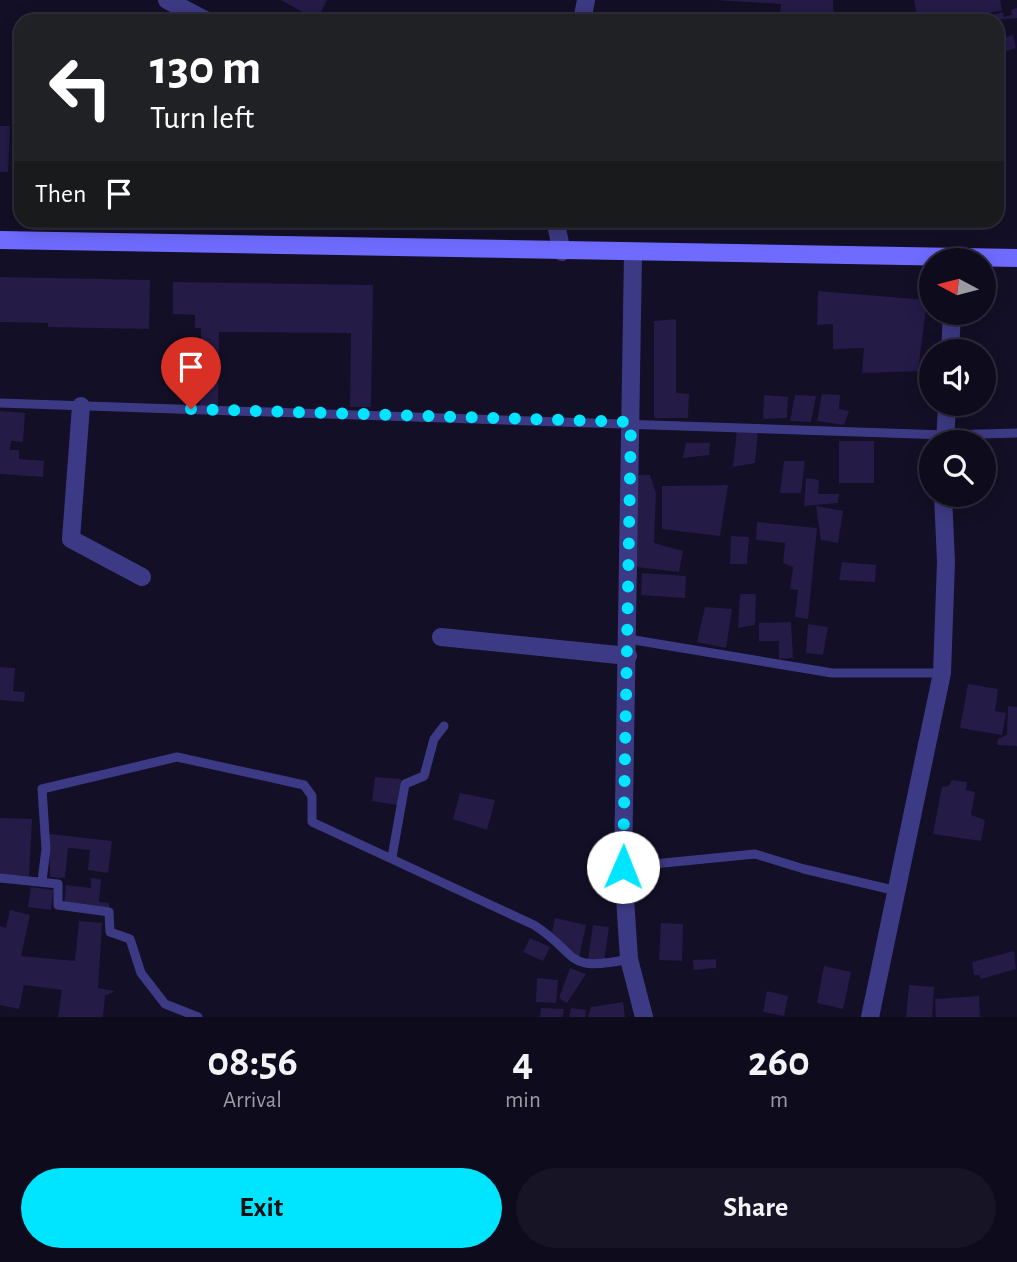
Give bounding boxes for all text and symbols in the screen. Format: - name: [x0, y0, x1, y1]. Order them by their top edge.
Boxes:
- icon: left: [35, 42, 126, 133]
- text: 130 m: [150, 44, 261, 93]
- text: Turn left: [150, 102, 254, 134]
- icon: arrive: [100, 175, 138, 213]
- text: Then: [35, 181, 86, 207]
- north arrow: [919, 248, 996, 326]
- map controls: [919, 248, 996, 507]
- pin: [161, 337, 221, 409]
- button: sound: [919, 339, 996, 416]
- icon: arrive: [172, 348, 210, 386]
- button: search: [919, 430, 996, 507]
- position arrow: [586, 830, 660, 904]
- text: 08:56: [207, 1041, 298, 1083]
- text: 4: [512, 1041, 533, 1083]
- text: 260: [748, 1041, 810, 1083]
- text: Arrival: [223, 1089, 282, 1112]
- text: min: [505, 1089, 541, 1112]
- text: m: [770, 1089, 788, 1112]
- button: Exit: [21, 1168, 502, 1248]
- button: Share: [516, 1168, 996, 1248]

